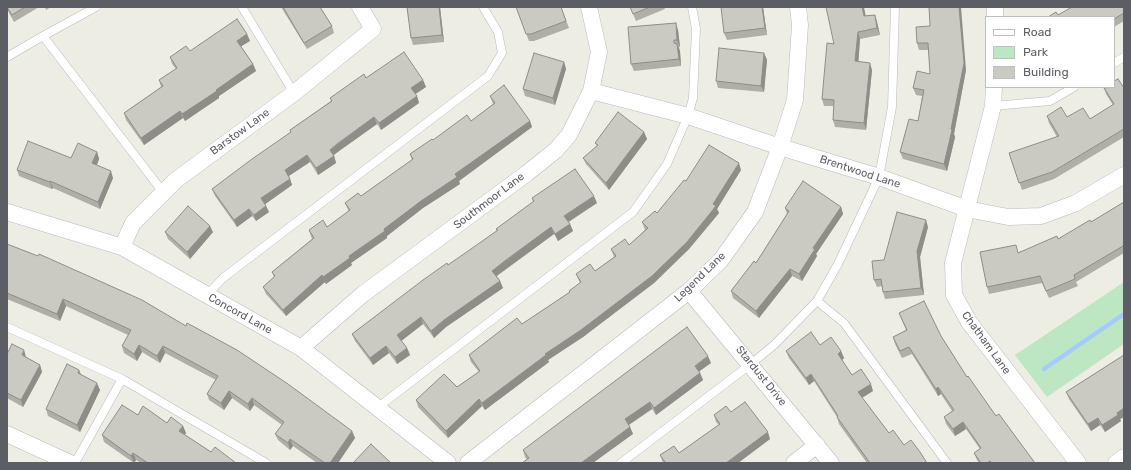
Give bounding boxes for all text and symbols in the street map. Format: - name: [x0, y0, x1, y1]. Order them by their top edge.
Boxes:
- legend: [985, 16, 1115, 88]
- text: Road: [1023, 25, 1051, 39]
- text: Park: [1023, 45, 1048, 59]
- text: Building: [1023, 65, 1069, 79]
- street label: Barstow Lane: [208, 106, 272, 158]
- street label: Brentwood Lane: [818, 153, 902, 191]
- street label: Southmoor Lane: [451, 170, 527, 232]
- street label: Legend Lane: [672, 249, 728, 305]
- street label: Concord Lane: [206, 291, 274, 337]
- street label: Chatham Lane: [959, 309, 1013, 377]
- street label: Stardust Drive: [733, 343, 789, 409]

